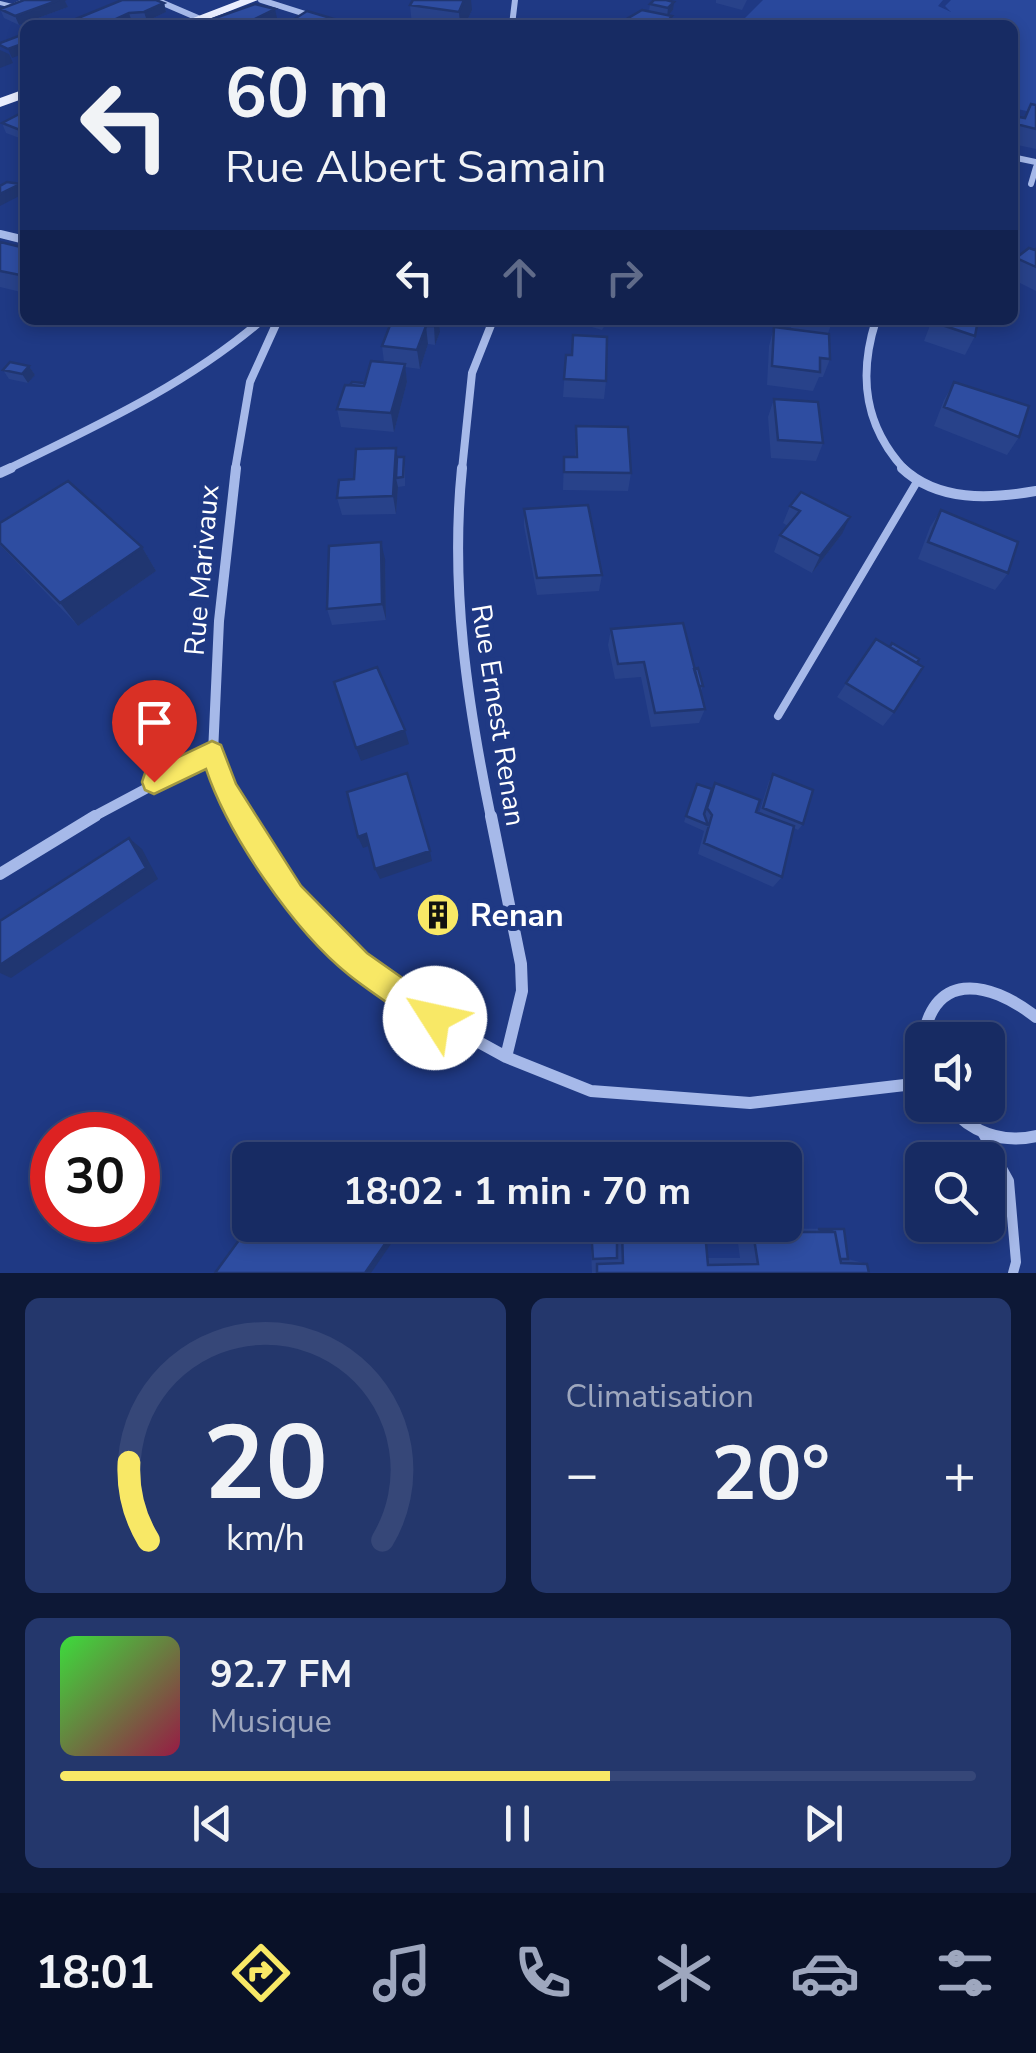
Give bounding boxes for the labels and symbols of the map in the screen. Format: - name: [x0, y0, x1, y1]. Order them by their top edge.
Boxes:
- street label: Rue Marivaux: [176, 483, 228, 657]
- street label: Rue Ernest Renan: [462, 602, 534, 829]
- pin: [112, 680, 197, 783]
- building icon: Renan: [415, 892, 461, 938]
- place label: Renan: [470, 894, 564, 937]
- position arrow: [383, 966, 487, 1070]
- speed limit sign: 30: [30, 1112, 160, 1242]

